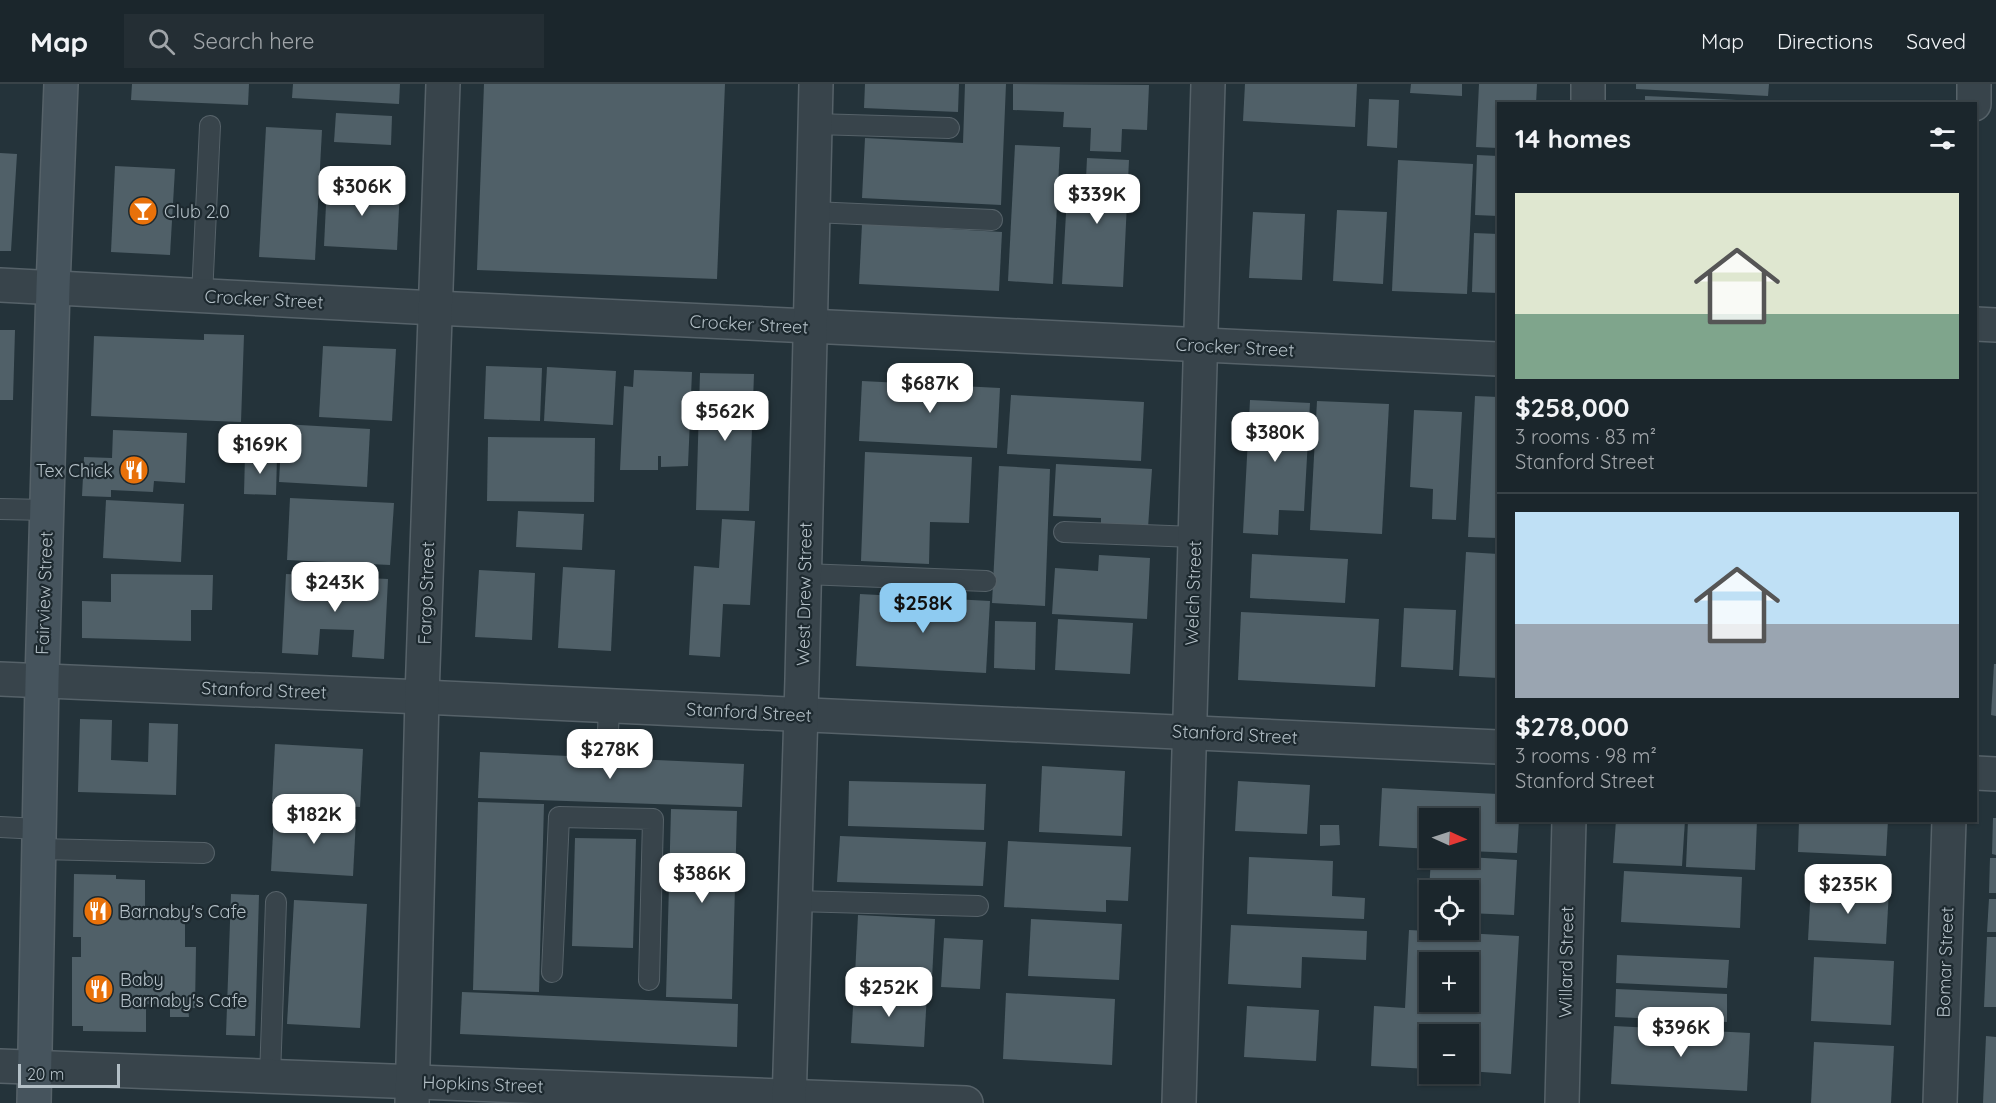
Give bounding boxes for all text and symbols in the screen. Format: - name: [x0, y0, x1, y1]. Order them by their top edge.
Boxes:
- search box: [124, 14, 544, 68]
- text: Map: [30, 24, 88, 59]
- icon: search: [145, 25, 178, 58]
- text: Search here: [193, 27, 315, 55]
- text: Map: [1701, 28, 1744, 54]
- text: Directions: [1777, 28, 1873, 54]
- text: Saved: [1906, 28, 1966, 54]
- text: 14 homes: [1515, 122, 1631, 155]
- icon: filters: [1926, 122, 1959, 155]
- pin: $306K: [320, 166, 404, 217]
- text: $306K: [332, 173, 392, 198]
- pin: $339K: [1055, 174, 1139, 225]
- text: $339K: [1068, 181, 1126, 206]
- bar icon: Club 2.0: [127, 195, 159, 227]
- place label: Club 2.0: [164, 200, 230, 223]
- icon: home: [1683, 232, 1791, 340]
- street label: Crocker Street: [204, 284, 324, 314]
- street label: Crocker Street: [689, 309, 809, 339]
- street label: Crocker Street: [1175, 332, 1295, 362]
- pin: $687K: [888, 363, 972, 414]
- text: $687K: [901, 370, 959, 395]
- pin: $562K: [683, 391, 767, 442]
- text: $258,000: [1515, 391, 1630, 424]
- text: $562K: [696, 398, 755, 423]
- pin: $380K: [1233, 412, 1317, 463]
- text: $380K: [1245, 419, 1305, 444]
- pin: $169K: [218, 424, 302, 475]
- text: 3 rooms · 83 m²: [1515, 424, 1656, 449]
- text: $169K: [232, 431, 288, 456]
- text: Stanford Street: [1515, 449, 1655, 474]
- restaurant icon: Tex Chick: [118, 454, 150, 486]
- place label: Tex Chick: [36, 459, 113, 482]
- street label: West Drew Street: [791, 522, 817, 666]
- street label: Fairview Street: [30, 531, 58, 655]
- street label: Welch Street: [1180, 540, 1206, 646]
- street label: Fargo Street: [413, 541, 439, 645]
- icon: home: [1683, 551, 1791, 659]
- pin: $243K: [293, 562, 377, 613]
- text: $243K: [306, 569, 364, 594]
- pin: $258K: [881, 583, 965, 634]
- text: $258K: [894, 590, 952, 615]
- street label: Stanford Street: [201, 676, 327, 704]
- street label: Stanford Street: [686, 697, 812, 727]
- text: $278,000: [1515, 710, 1629, 743]
- street label: Stanford Street: [1172, 719, 1298, 749]
- pin: $278K: [568, 729, 652, 780]
- text: $278K: [581, 736, 639, 761]
- text: 3 rooms · 98 m²: [1515, 743, 1657, 768]
- text: Stanford Street: [1515, 768, 1655, 793]
- pin: $182K: [272, 794, 356, 845]
- text: $182K: [286, 801, 342, 826]
- north arrow: [1419, 808, 1479, 868]
- map controls: [1419, 808, 1479, 1084]
- pin: $386K: [660, 853, 744, 904]
- text: $386K: [673, 860, 731, 885]
- pin: $235K: [1806, 864, 1890, 915]
- text: $235K: [1819, 871, 1877, 896]
- button: locate: [1419, 880, 1479, 940]
- restaurant icon: Barnaby's Cafe: [82, 895, 114, 927]
- place label: Barnaby's Cafe: [119, 900, 246, 923]
- street label: Willard Street: [1554, 906, 1578, 1018]
- street label: Bomar Street: [1932, 906, 1958, 1018]
- button: +: [1419, 952, 1479, 1012]
- pin: $252K: [847, 967, 931, 1018]
- place label: Baby Barnaby's Cafe: [120, 968, 247, 1012]
- restaurant icon: Baby Barnaby's Cafe: [83, 973, 115, 1005]
- text: $252K: [859, 974, 919, 999]
- pin: $396K: [1639, 1007, 1723, 1058]
- text: $396K: [1652, 1014, 1710, 1039]
- button: −: [1419, 1024, 1479, 1084]
- scale bar: [18, 1061, 120, 1088]
- text: 20 m: [27, 1064, 64, 1084]
- street label: Hopkins Street: [422, 1070, 544, 1098]

